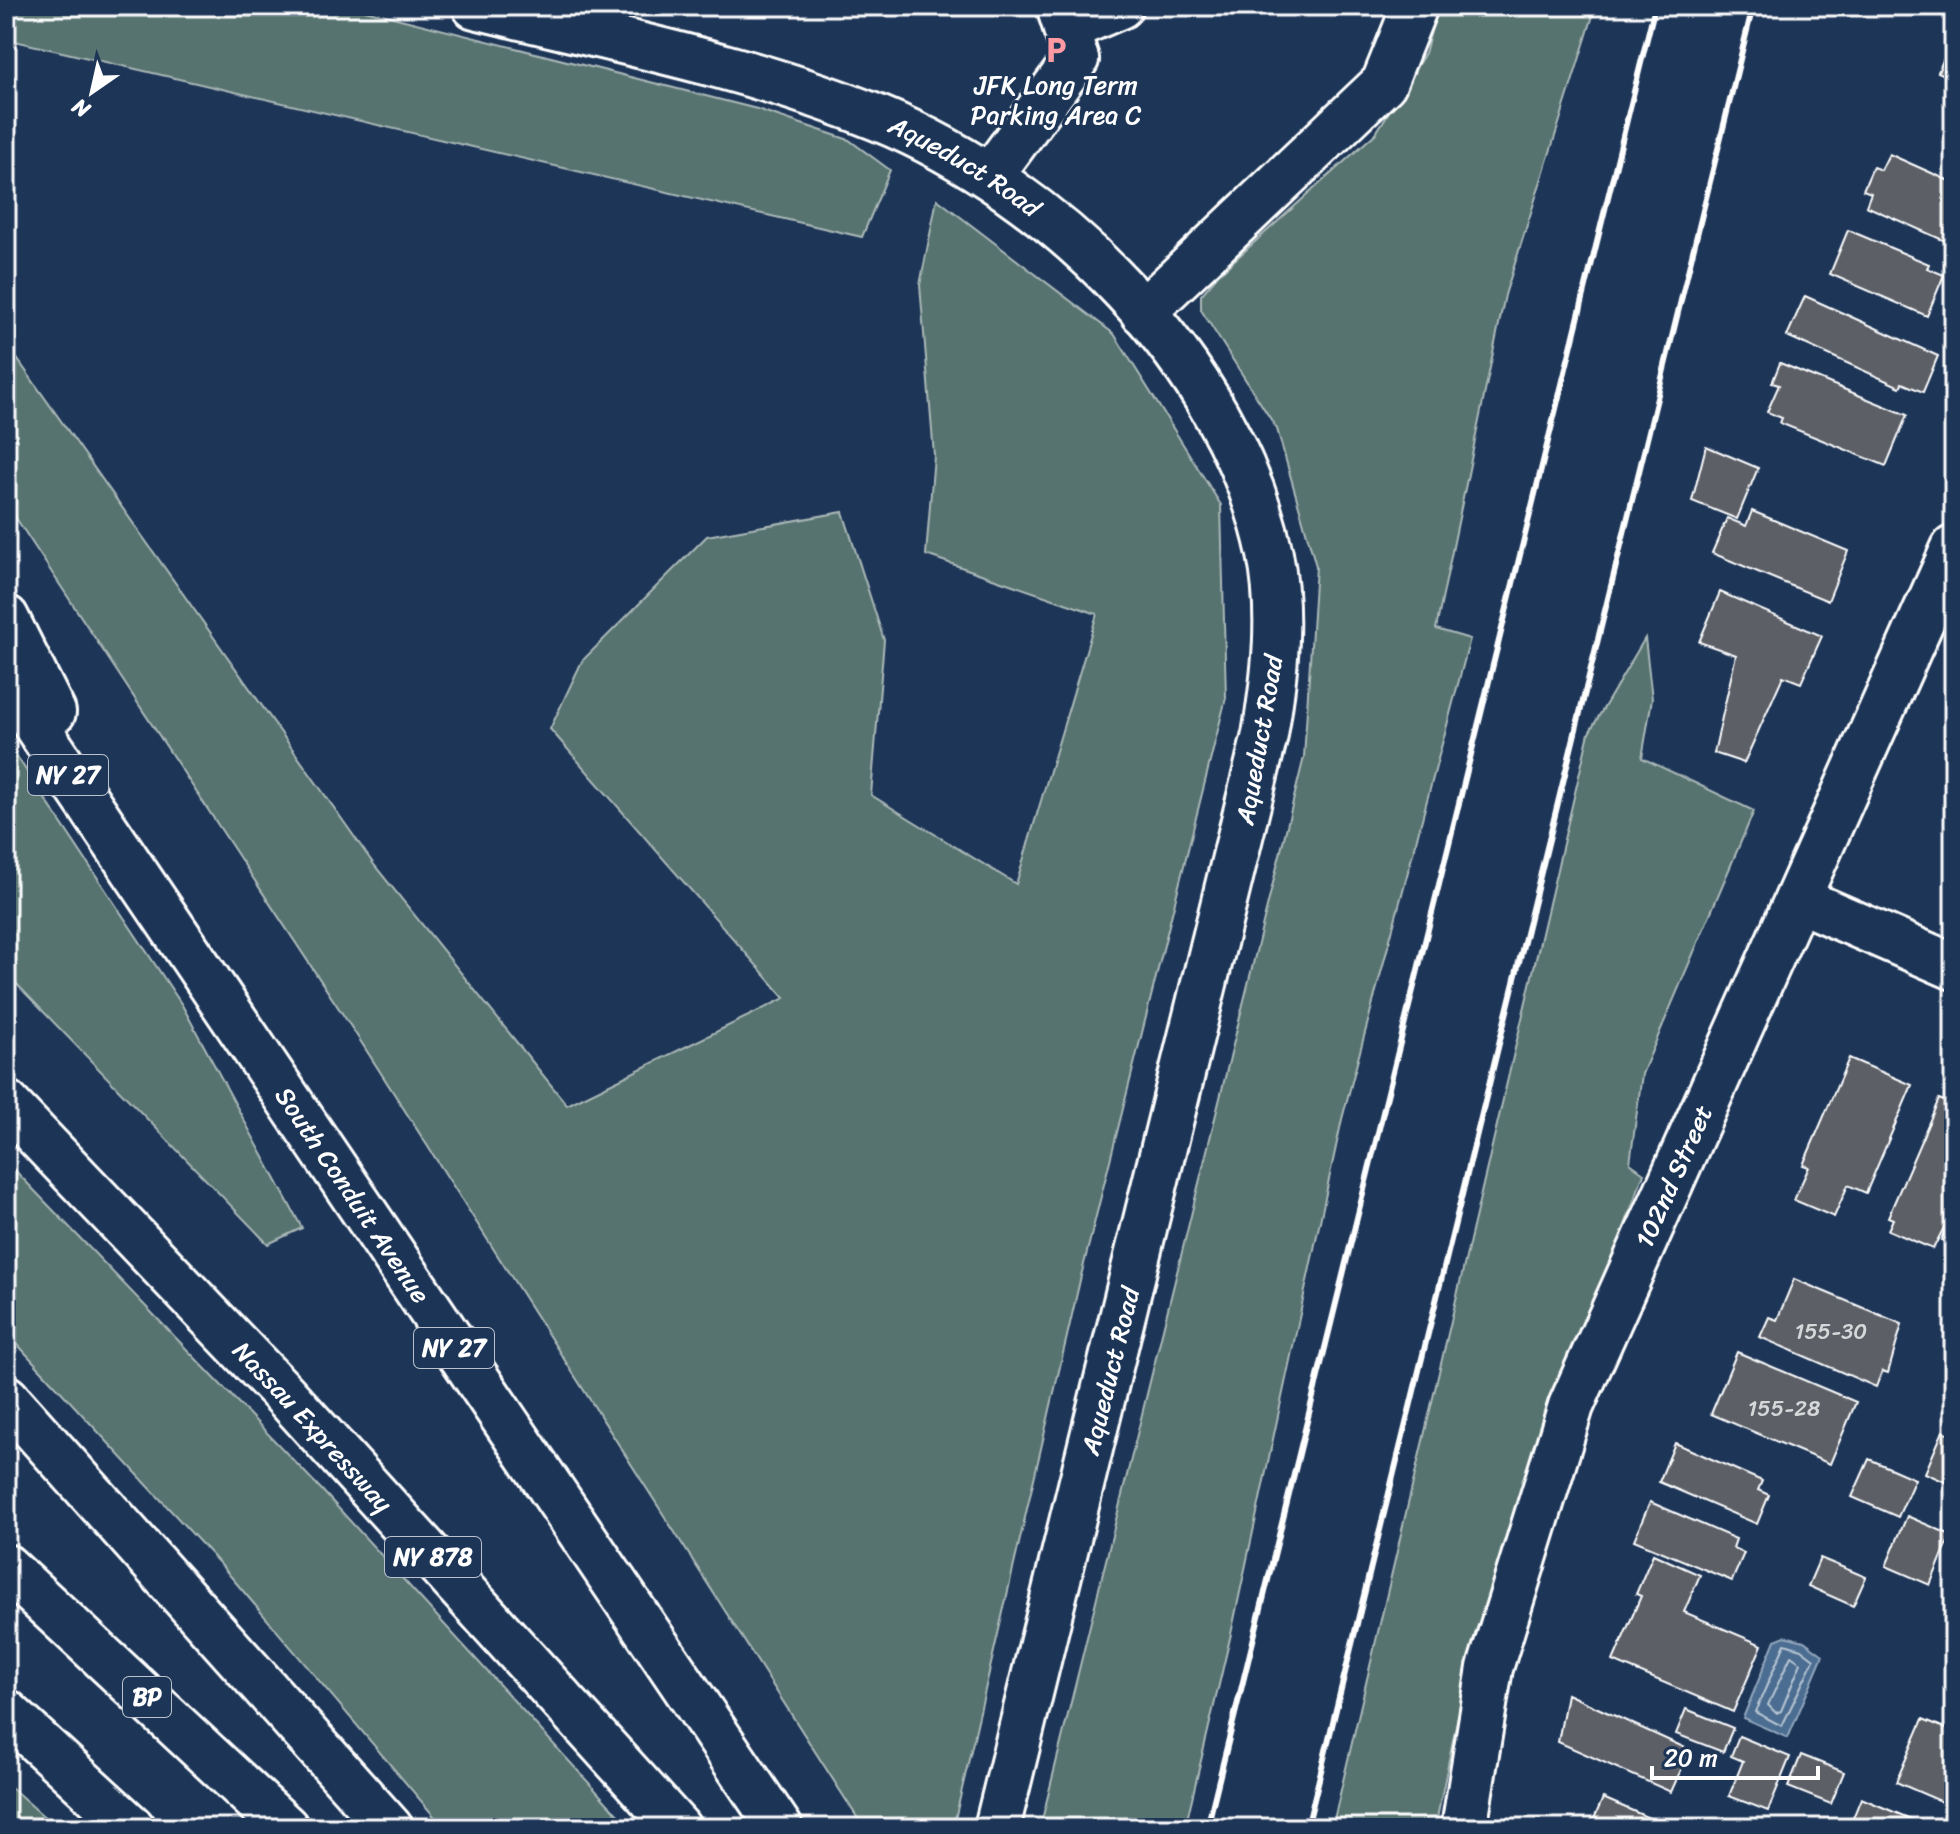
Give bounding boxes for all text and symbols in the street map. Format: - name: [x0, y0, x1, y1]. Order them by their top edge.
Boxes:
- parking icon: JFK Long Term Parking Area C: [1041, 35, 1071, 65]
- north arrow: [52, 52, 132, 132]
- place label: JFK Long Term Parking Area C: [971, 62, 1141, 138]
- text: N: [63, 87, 99, 129]
- street label: Aqueduct Road: [880, 102, 1053, 231]
- street label: Aqueduct Road: [1221, 649, 1297, 829]
- road number: NY 27: [28, 755, 108, 795]
- street label: South Conduit Avenue: [263, 1077, 443, 1313]
- street label: 102nd Street: [1621, 1097, 1726, 1255]
- street label: Aqueduct Road: [1067, 1280, 1154, 1461]
- house number: 155-30: [1795, 1312, 1867, 1351]
- road number: NY 27: [414, 1328, 494, 1368]
- street label: Nassau Expressway: [221, 1330, 405, 1524]
- house number: 155-28: [1748, 1389, 1820, 1428]
- road number: NY 878: [385, 1537, 481, 1577]
- road number: BP: [123, 1677, 171, 1717]
- scale bar: [1652, 1730, 1818, 1780]
- text: 20 m: [1664, 1737, 1718, 1779]

